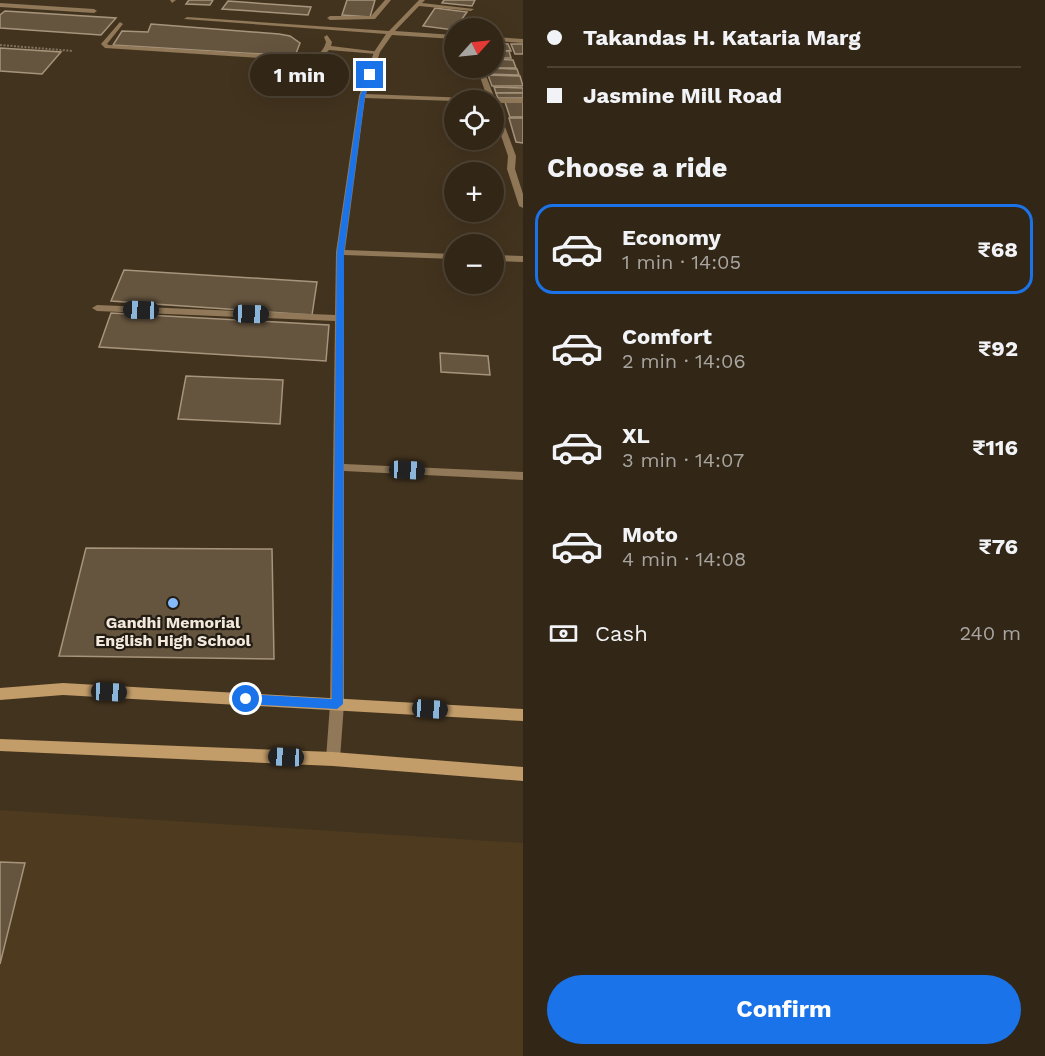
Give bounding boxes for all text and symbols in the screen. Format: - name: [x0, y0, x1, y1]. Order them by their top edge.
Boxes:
- north arrow: [444, 18, 504, 78]
- map controls: [444, 18, 504, 294]
- text: Takandas H. Kataria Marg: [583, 25, 861, 50]
- callout: 1 min: [250, 54, 349, 96]
- route end: [356, 61, 383, 88]
- text: 1 min: [274, 63, 325, 87]
- text: Jasmine Mill Road: [583, 83, 782, 108]
- button: locate: [444, 90, 504, 150]
- text: Choose a ride: [547, 152, 727, 184]
- button: +: [444, 162, 504, 222]
- icon: car: [550, 222, 604, 276]
- text: Economy: [622, 225, 721, 250]
- button: −: [444, 234, 504, 294]
- text: ₹68: [977, 237, 1018, 262]
- text: 1 min · 14:05: [622, 250, 741, 274]
- car: [123, 300, 159, 320]
- car: [233, 304, 269, 324]
- icon: car: [550, 321, 604, 375]
- text: Comfort: [622, 324, 712, 349]
- text: ₹92: [978, 336, 1018, 361]
- text: 2 min · 14:06: [622, 349, 746, 373]
- icon: car: [550, 420, 604, 474]
- text: XL: [622, 423, 650, 448]
- text: ₹116: [972, 435, 1018, 460]
- text: 3 min · 14:07: [622, 448, 744, 472]
- car: [389, 460, 425, 480]
- icon: car: [550, 519, 604, 573]
- text: Moto: [622, 522, 678, 547]
- text: ₹76: [978, 534, 1018, 559]
- text: 4 min · 14:08: [622, 547, 746, 571]
- marker: Gandhi Memorial English High School: [166, 596, 180, 610]
- place label: Gandhi Memorial English High School: [95, 613, 252, 650]
- icon: cash: [547, 617, 580, 650]
- text: Cash: [595, 621, 648, 646]
- text: 240 m: [959, 621, 1021, 645]
- car: [91, 682, 127, 702]
- route start: [232, 685, 259, 712]
- car: [411, 699, 449, 719]
- car: [268, 747, 304, 767]
- button: Confirm: [547, 975, 1021, 1044]

